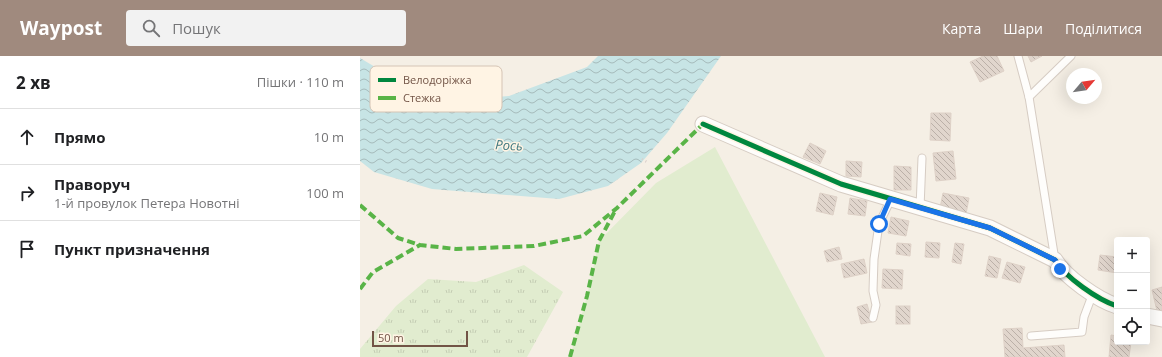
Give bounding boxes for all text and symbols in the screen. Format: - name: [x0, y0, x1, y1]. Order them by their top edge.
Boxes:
- search box: [126, 10, 406, 46]
- text: Waypost: [20, 15, 102, 41]
- icon: search: [140, 17, 162, 39]
- text: Пошук: [172, 18, 221, 38]
- text: Карта: [942, 19, 981, 38]
- text: Шари: [1003, 19, 1043, 38]
- text: Поділитися: [1065, 19, 1142, 38]
- legend: [370, 66, 502, 112]
- north arrow: [1066, 68, 1102, 104]
- text: 2 хв: [16, 71, 51, 94]
- text: Велодоріжка: [403, 72, 472, 87]
- text: Пішки · 110 m: [257, 73, 344, 91]
- text: Стежка: [403, 90, 441, 105]
- icon: ahead: [16, 126, 38, 148]
- text: Прямо: [54, 127, 106, 147]
- text: 10 m: [314, 128, 344, 146]
- water label: Рось: [495, 135, 523, 155]
- text: Праворуч: [54, 174, 130, 194]
- icon: right: [16, 182, 38, 204]
- text: 100 m: [306, 184, 344, 202]
- text: 1-й провулок Петера Новотні: [54, 194, 239, 212]
- route start: [870, 215, 888, 233]
- map controls: [1114, 237, 1150, 345]
- button: +: [1114, 237, 1150, 273]
- icon: arrive: [16, 238, 38, 260]
- text: Пункт призначення: [54, 239, 210, 259]
- route end: [1051, 260, 1069, 278]
- button: −: [1114, 273, 1150, 309]
- button: locate: [1114, 309, 1150, 345]
- scale bar: [372, 329, 468, 348]
- text: 50 m: [378, 330, 404, 345]

